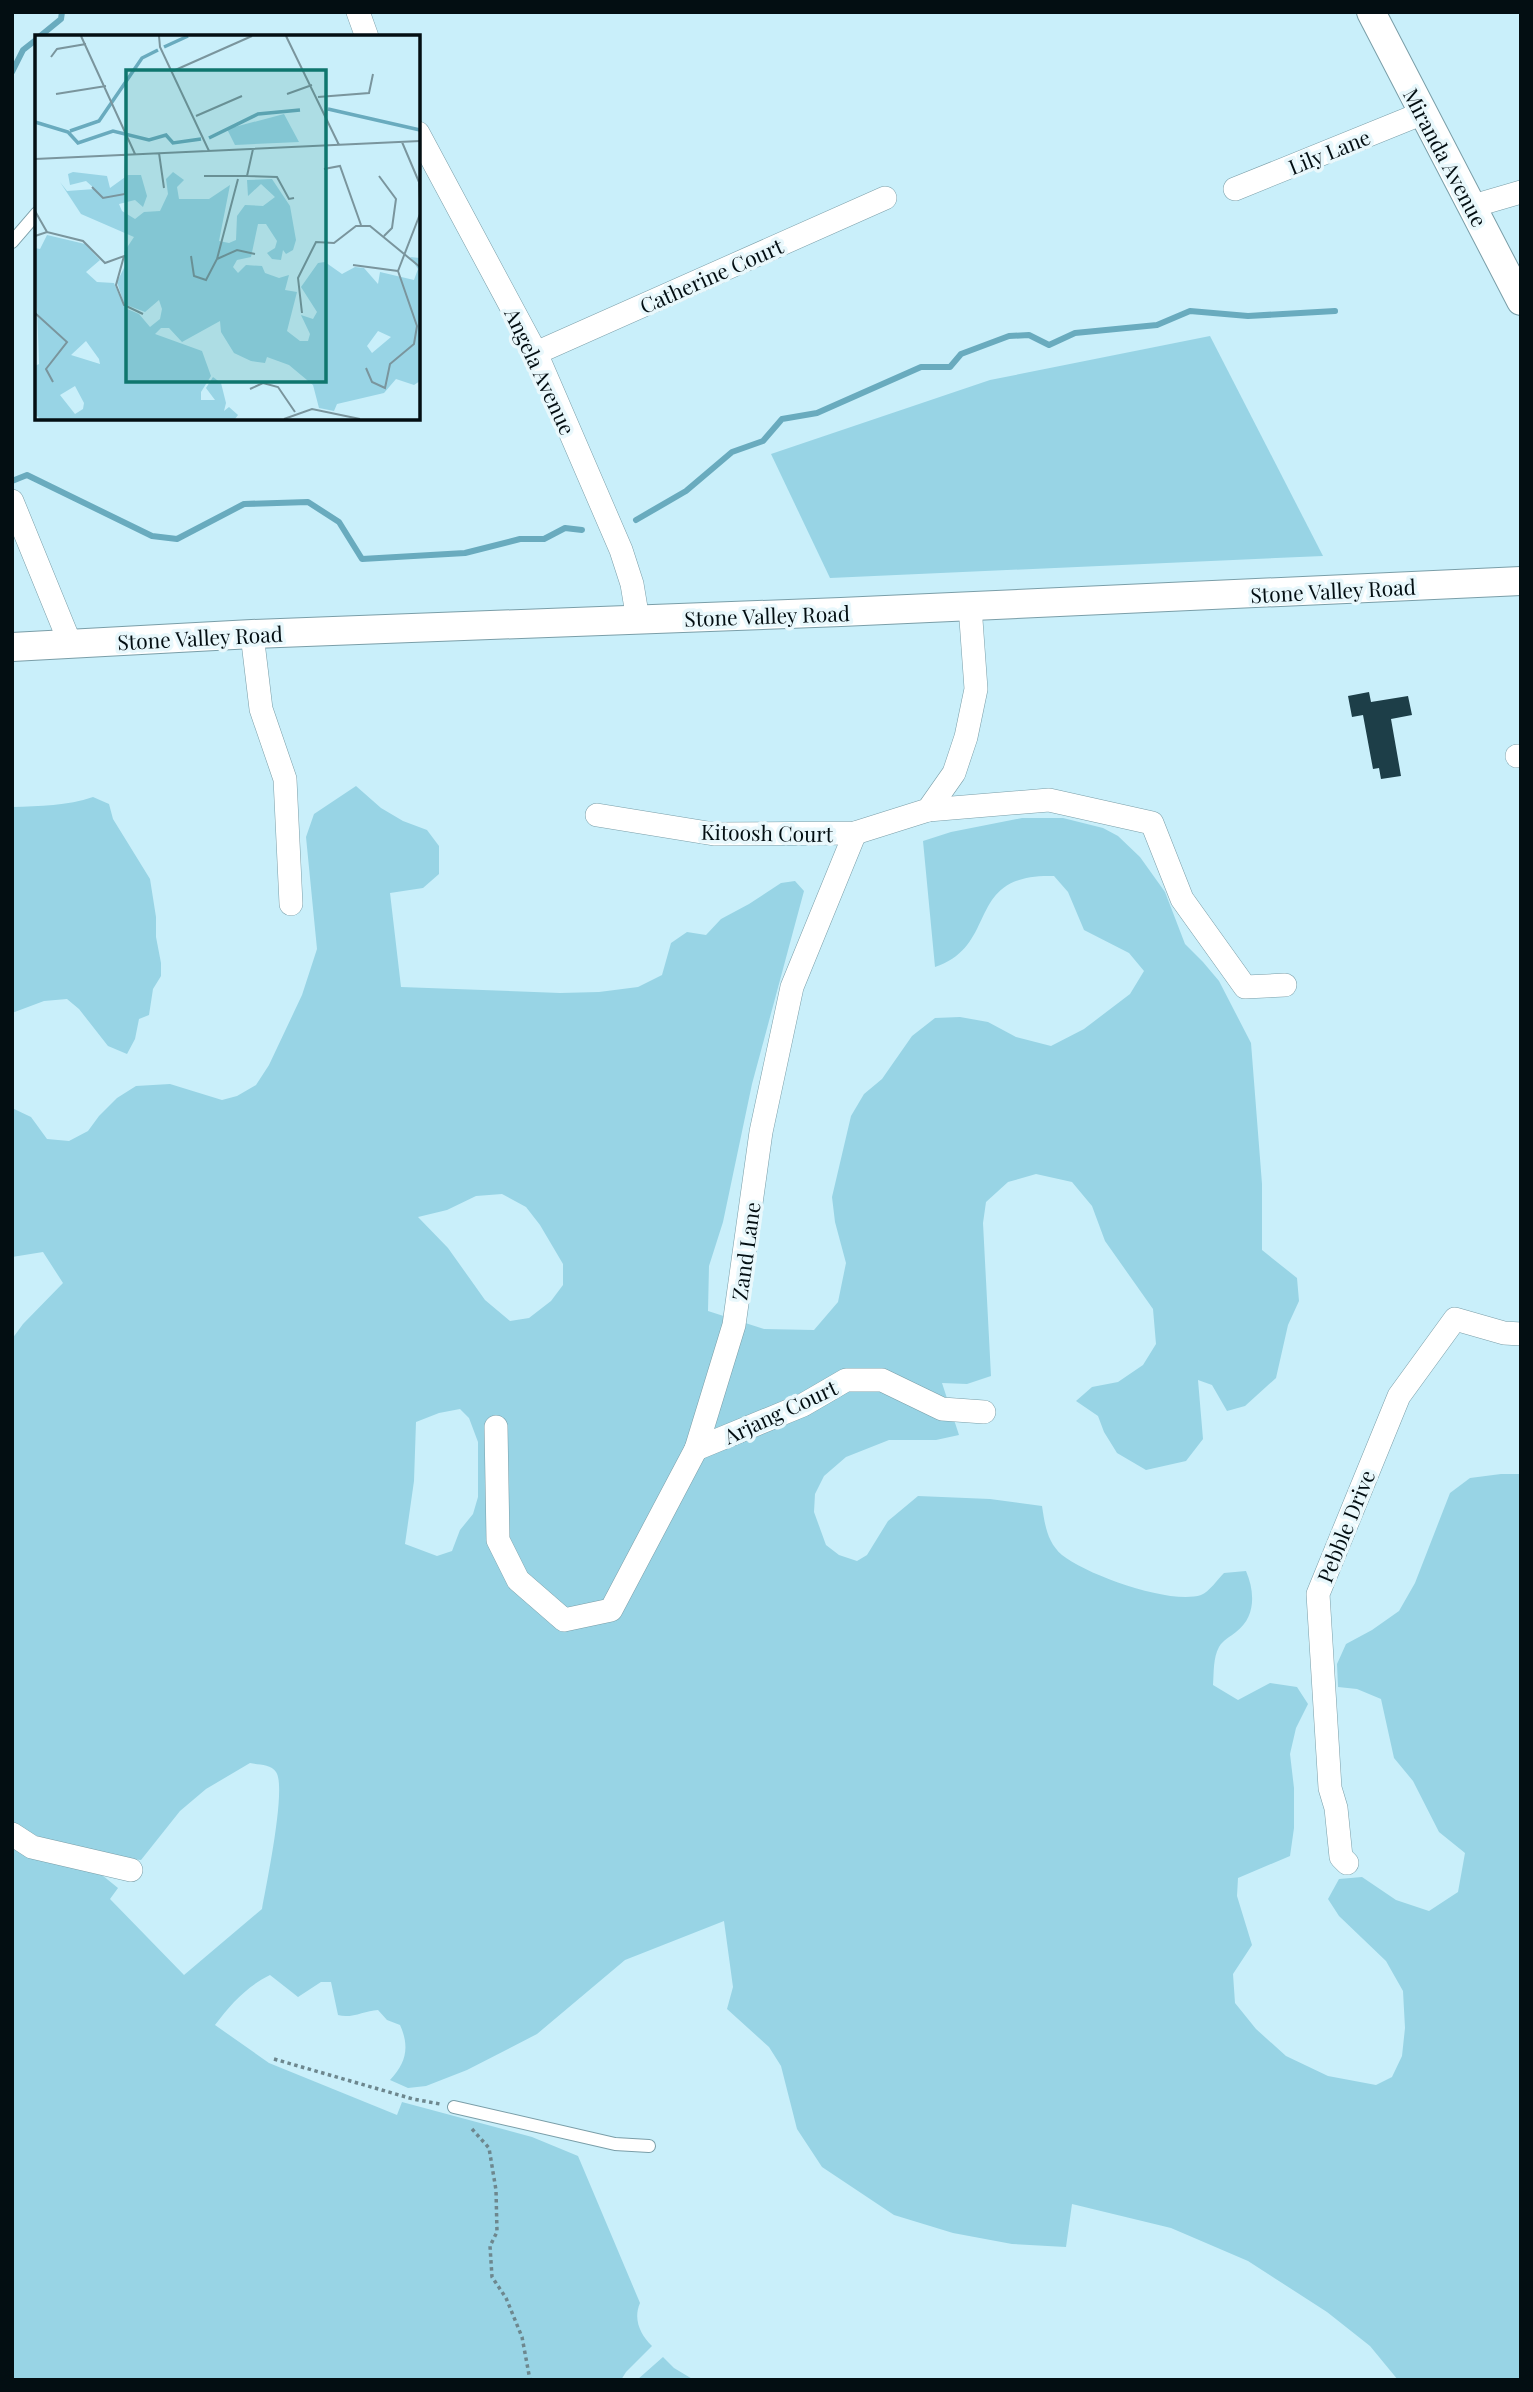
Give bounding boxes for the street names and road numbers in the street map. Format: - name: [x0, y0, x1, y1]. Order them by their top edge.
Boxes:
- street label: Miranda Avenue: [1398, 83, 1494, 231]
- street label: Lily Lane: [1284, 122, 1374, 180]
- street label: Catherine Court: [635, 231, 788, 319]
- street label: Angela Avenue: [499, 302, 583, 439]
- street label: Stone Valley Road: [1250, 572, 1416, 608]
- street label: Stone Valley Road: [684, 598, 850, 632]
- street label: Stone Valley Road: [117, 619, 283, 655]
- street label: Kitoosh Court: [701, 817, 834, 847]
- street label: Zand Lane: [724, 1200, 766, 1302]
- street label: Arjang Court: [718, 1372, 842, 1450]
- street label: Pebble Drive: [1310, 1466, 1380, 1586]

